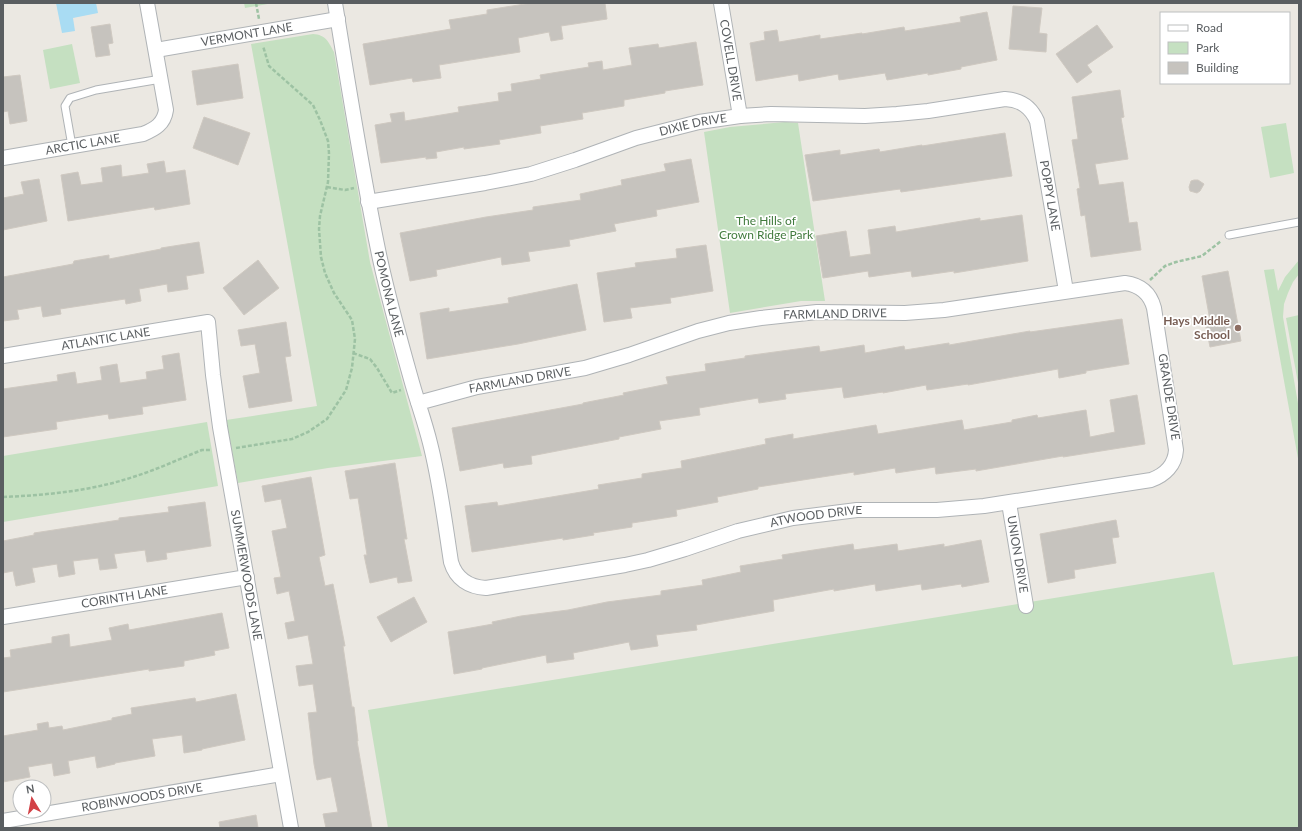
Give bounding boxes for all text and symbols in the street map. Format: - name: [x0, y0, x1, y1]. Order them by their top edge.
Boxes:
- legend: [1160, 12, 1290, 84]
- street label: COVELL DRIVE: [717, 18, 745, 102]
- street label: VERMONT LANE: [200, 19, 294, 49]
- text: Road: [1196, 20, 1223, 35]
- text: Park: [1196, 40, 1220, 55]
- text: Building: [1196, 60, 1239, 75]
- street label: DIXIE DRIVE: [657, 110, 728, 139]
- street label: ARCTIC LANE: [44, 130, 121, 158]
- street label: POPPY LANE: [1037, 159, 1064, 232]
- park label: The Hills of Crown Ridge Park: [719, 213, 814, 242]
- street label: POMONA LANE: [372, 250, 407, 339]
- street label: FARMLAND DRIVE: [783, 305, 887, 322]
- place label: Hays Middle School: [1163, 313, 1231, 342]
- marker: Hays Middle School: [1233, 323, 1243, 333]
- street label: ATLANTIC LANE: [60, 324, 151, 353]
- street label: GRANDE DRIVE: [1155, 352, 1184, 441]
- street label: FARMLAND DRIVE: [468, 363, 572, 396]
- street label: ATWOOD DRIVE: [768, 502, 862, 530]
- street label: SUMMERWOODS LANE: [228, 508, 266, 642]
- street label: UNION DRIVE: [1004, 514, 1032, 594]
- street label: CORINTH LANE: [80, 582, 169, 611]
- north arrow: [12, 779, 52, 819]
- street label: ROBINWOODS DRIVE: [80, 779, 204, 815]
- text: N: [25, 782, 35, 796]

